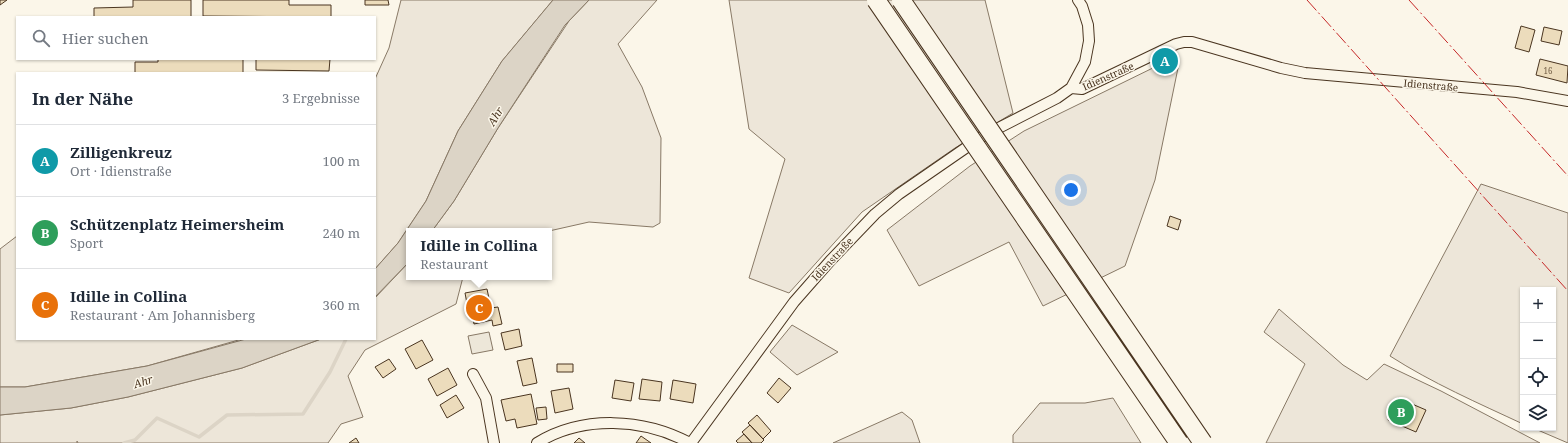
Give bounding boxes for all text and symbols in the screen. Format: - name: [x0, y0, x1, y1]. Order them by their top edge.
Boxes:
- search box: [16, 16, 376, 60]
- icon: search: [30, 27, 52, 49]
- text: Hier suchen: [62, 28, 149, 48]
- pin: A: [1152, 46, 1178, 76]
- street label: Idienstraße: [1080, 58, 1136, 94]
- house number: 16: [1544, 65, 1553, 76]
- street label: Idienstraße: [1403, 76, 1459, 94]
- text: In der Nähe: [32, 87, 133, 110]
- text: 3 Ergebnisse: [282, 89, 360, 107]
- water label: Ahr: [483, 103, 507, 129]
- text: Zilligenkreuz: [70, 142, 172, 162]
- text: A: [40, 152, 50, 170]
- text: 100 m: [323, 152, 360, 170]
- text: Ort · Idienstraße: [70, 162, 172, 180]
- your location: [1061, 180, 1081, 200]
- text: Schützenplatz Heimersheim: [70, 214, 284, 234]
- text: B: [41, 224, 49, 242]
- text: 240 m: [323, 224, 360, 242]
- popup: [406, 228, 552, 280]
- text: Sport: [70, 234, 103, 252]
- street label: Idienstraße: [808, 234, 856, 284]
- text: Idille in Collina: [420, 235, 538, 255]
- text: Restaurant: [420, 255, 488, 273]
- text: Idille in Collina: [70, 286, 187, 306]
- map controls: [1520, 287, 1556, 431]
- button: +: [1520, 287, 1556, 323]
- pin: C: [466, 293, 492, 323]
- text: C: [41, 296, 49, 314]
- text: 360 m: [323, 296, 360, 314]
- text: Restaurant · Am Johannisberg: [70, 306, 255, 324]
- button: −: [1520, 323, 1556, 359]
- button: locate: [1520, 359, 1556, 395]
- water label: Ahr: [131, 371, 155, 391]
- button: layers: [1520, 395, 1556, 431]
- pin: B: [1388, 397, 1414, 427]

